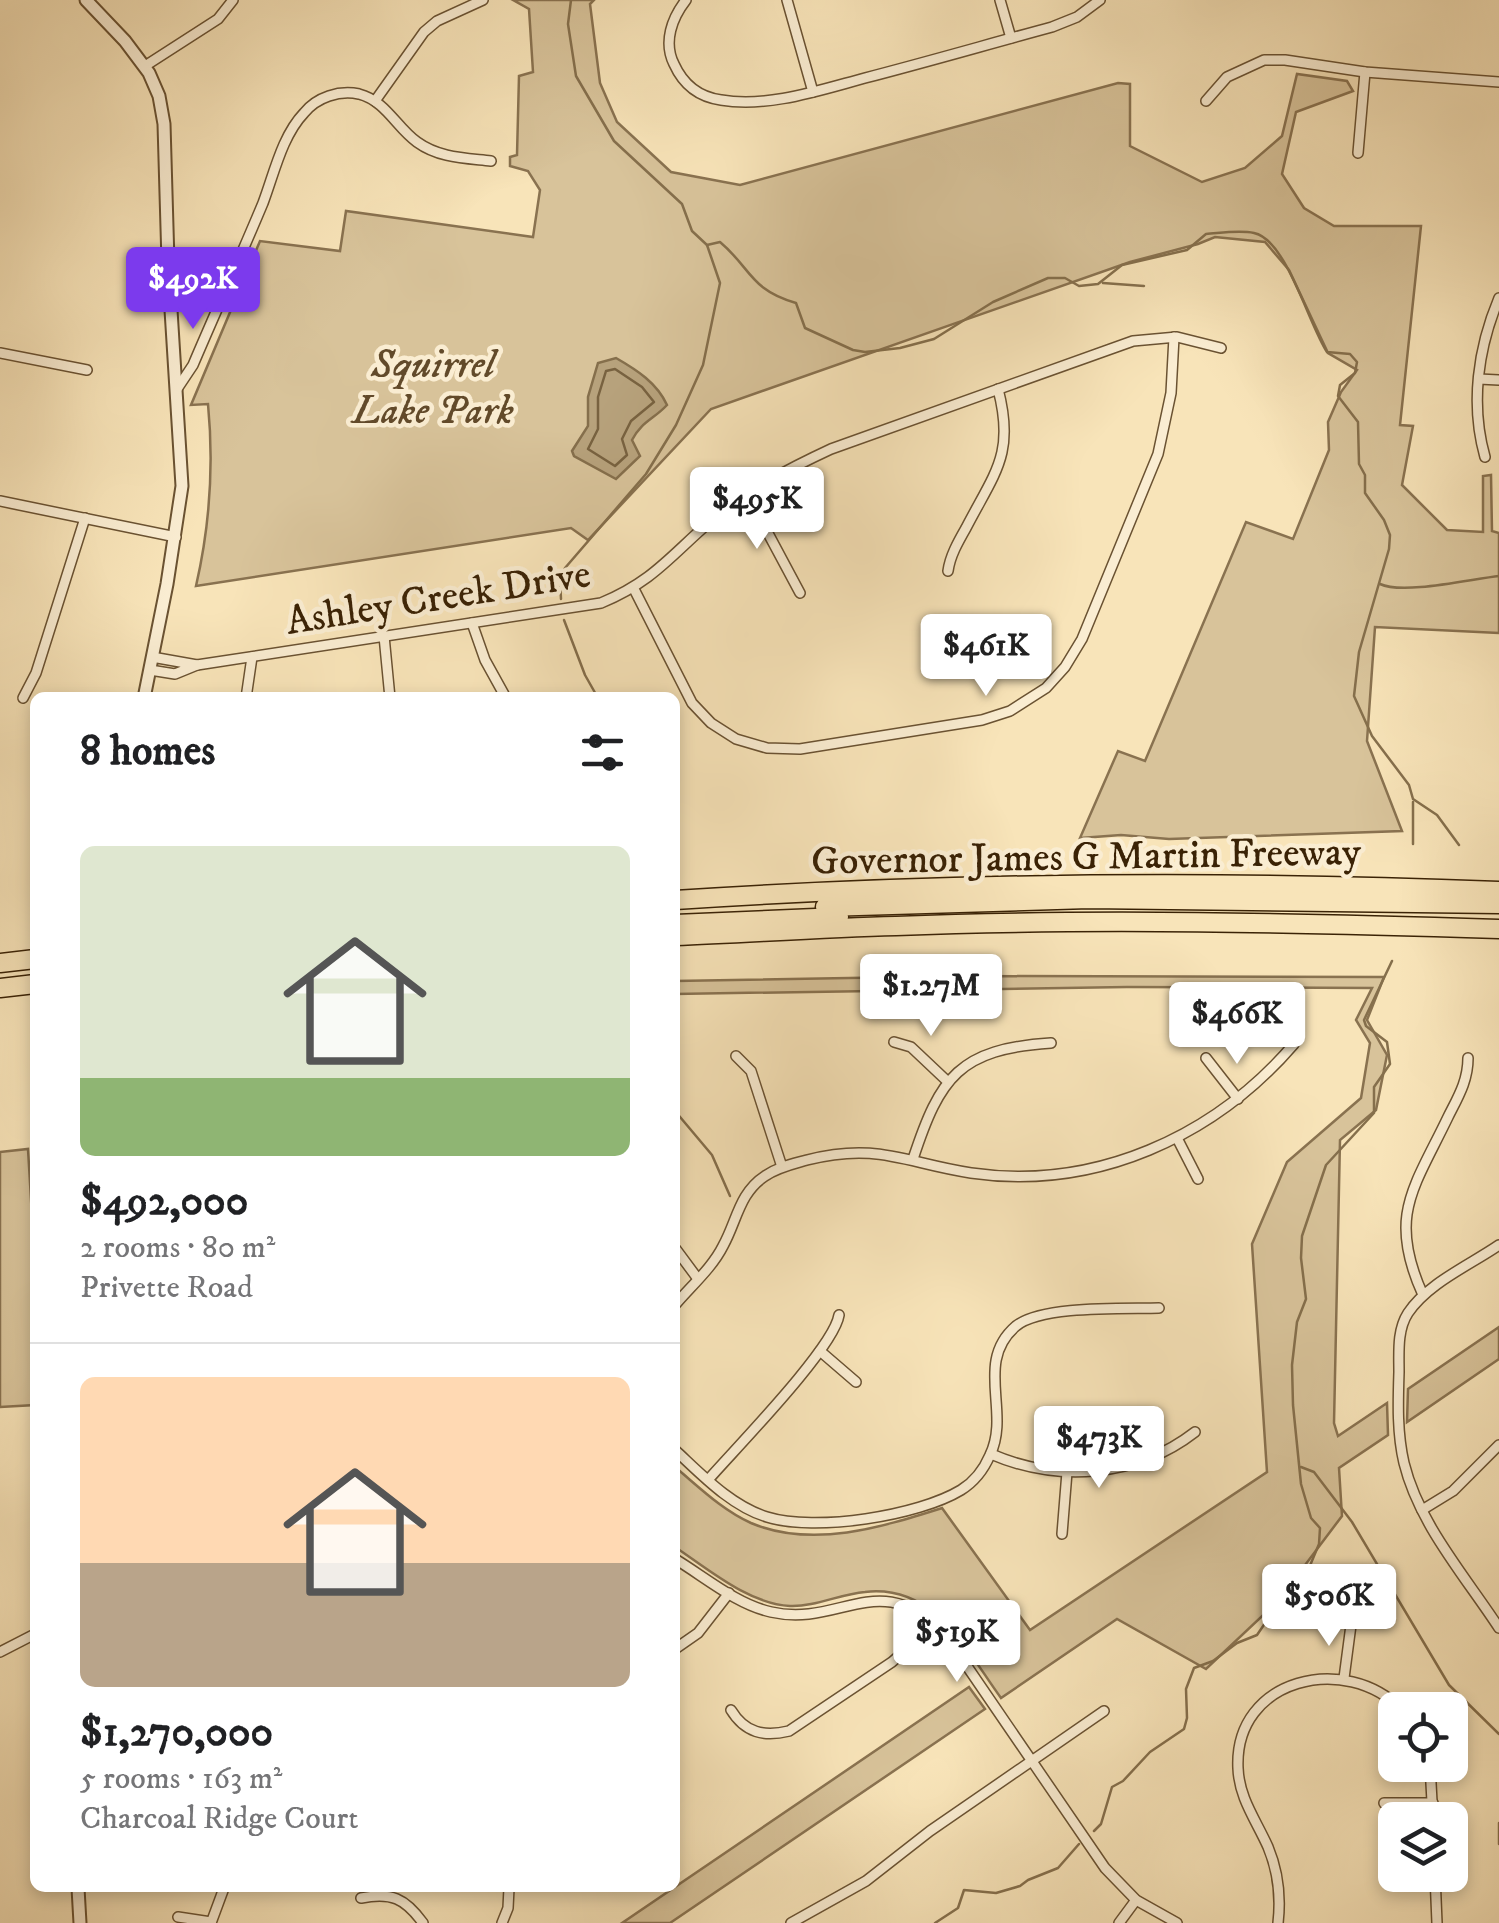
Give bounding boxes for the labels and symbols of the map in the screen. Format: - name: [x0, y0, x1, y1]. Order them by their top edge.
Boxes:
- pin: $492K: [123, 247, 263, 332]
- park label: Squirrel Lake Park: [350, 341, 514, 437]
- pin: $495K: [687, 467, 827, 552]
- street label: Ashley Creek Drive: [283, 550, 594, 648]
- pin: $461K: [916, 614, 1056, 699]
- street label: Governor James G Martin Freeway: [811, 828, 1362, 888]
- pin: $1.27M: [850, 954, 1012, 1039]
- pin: $466K: [1167, 982, 1307, 1067]
- pin: $473K: [1029, 1406, 1169, 1491]
- pin: $506K: [1259, 1564, 1399, 1649]
- pin: $519K: [887, 1600, 1027, 1685]

